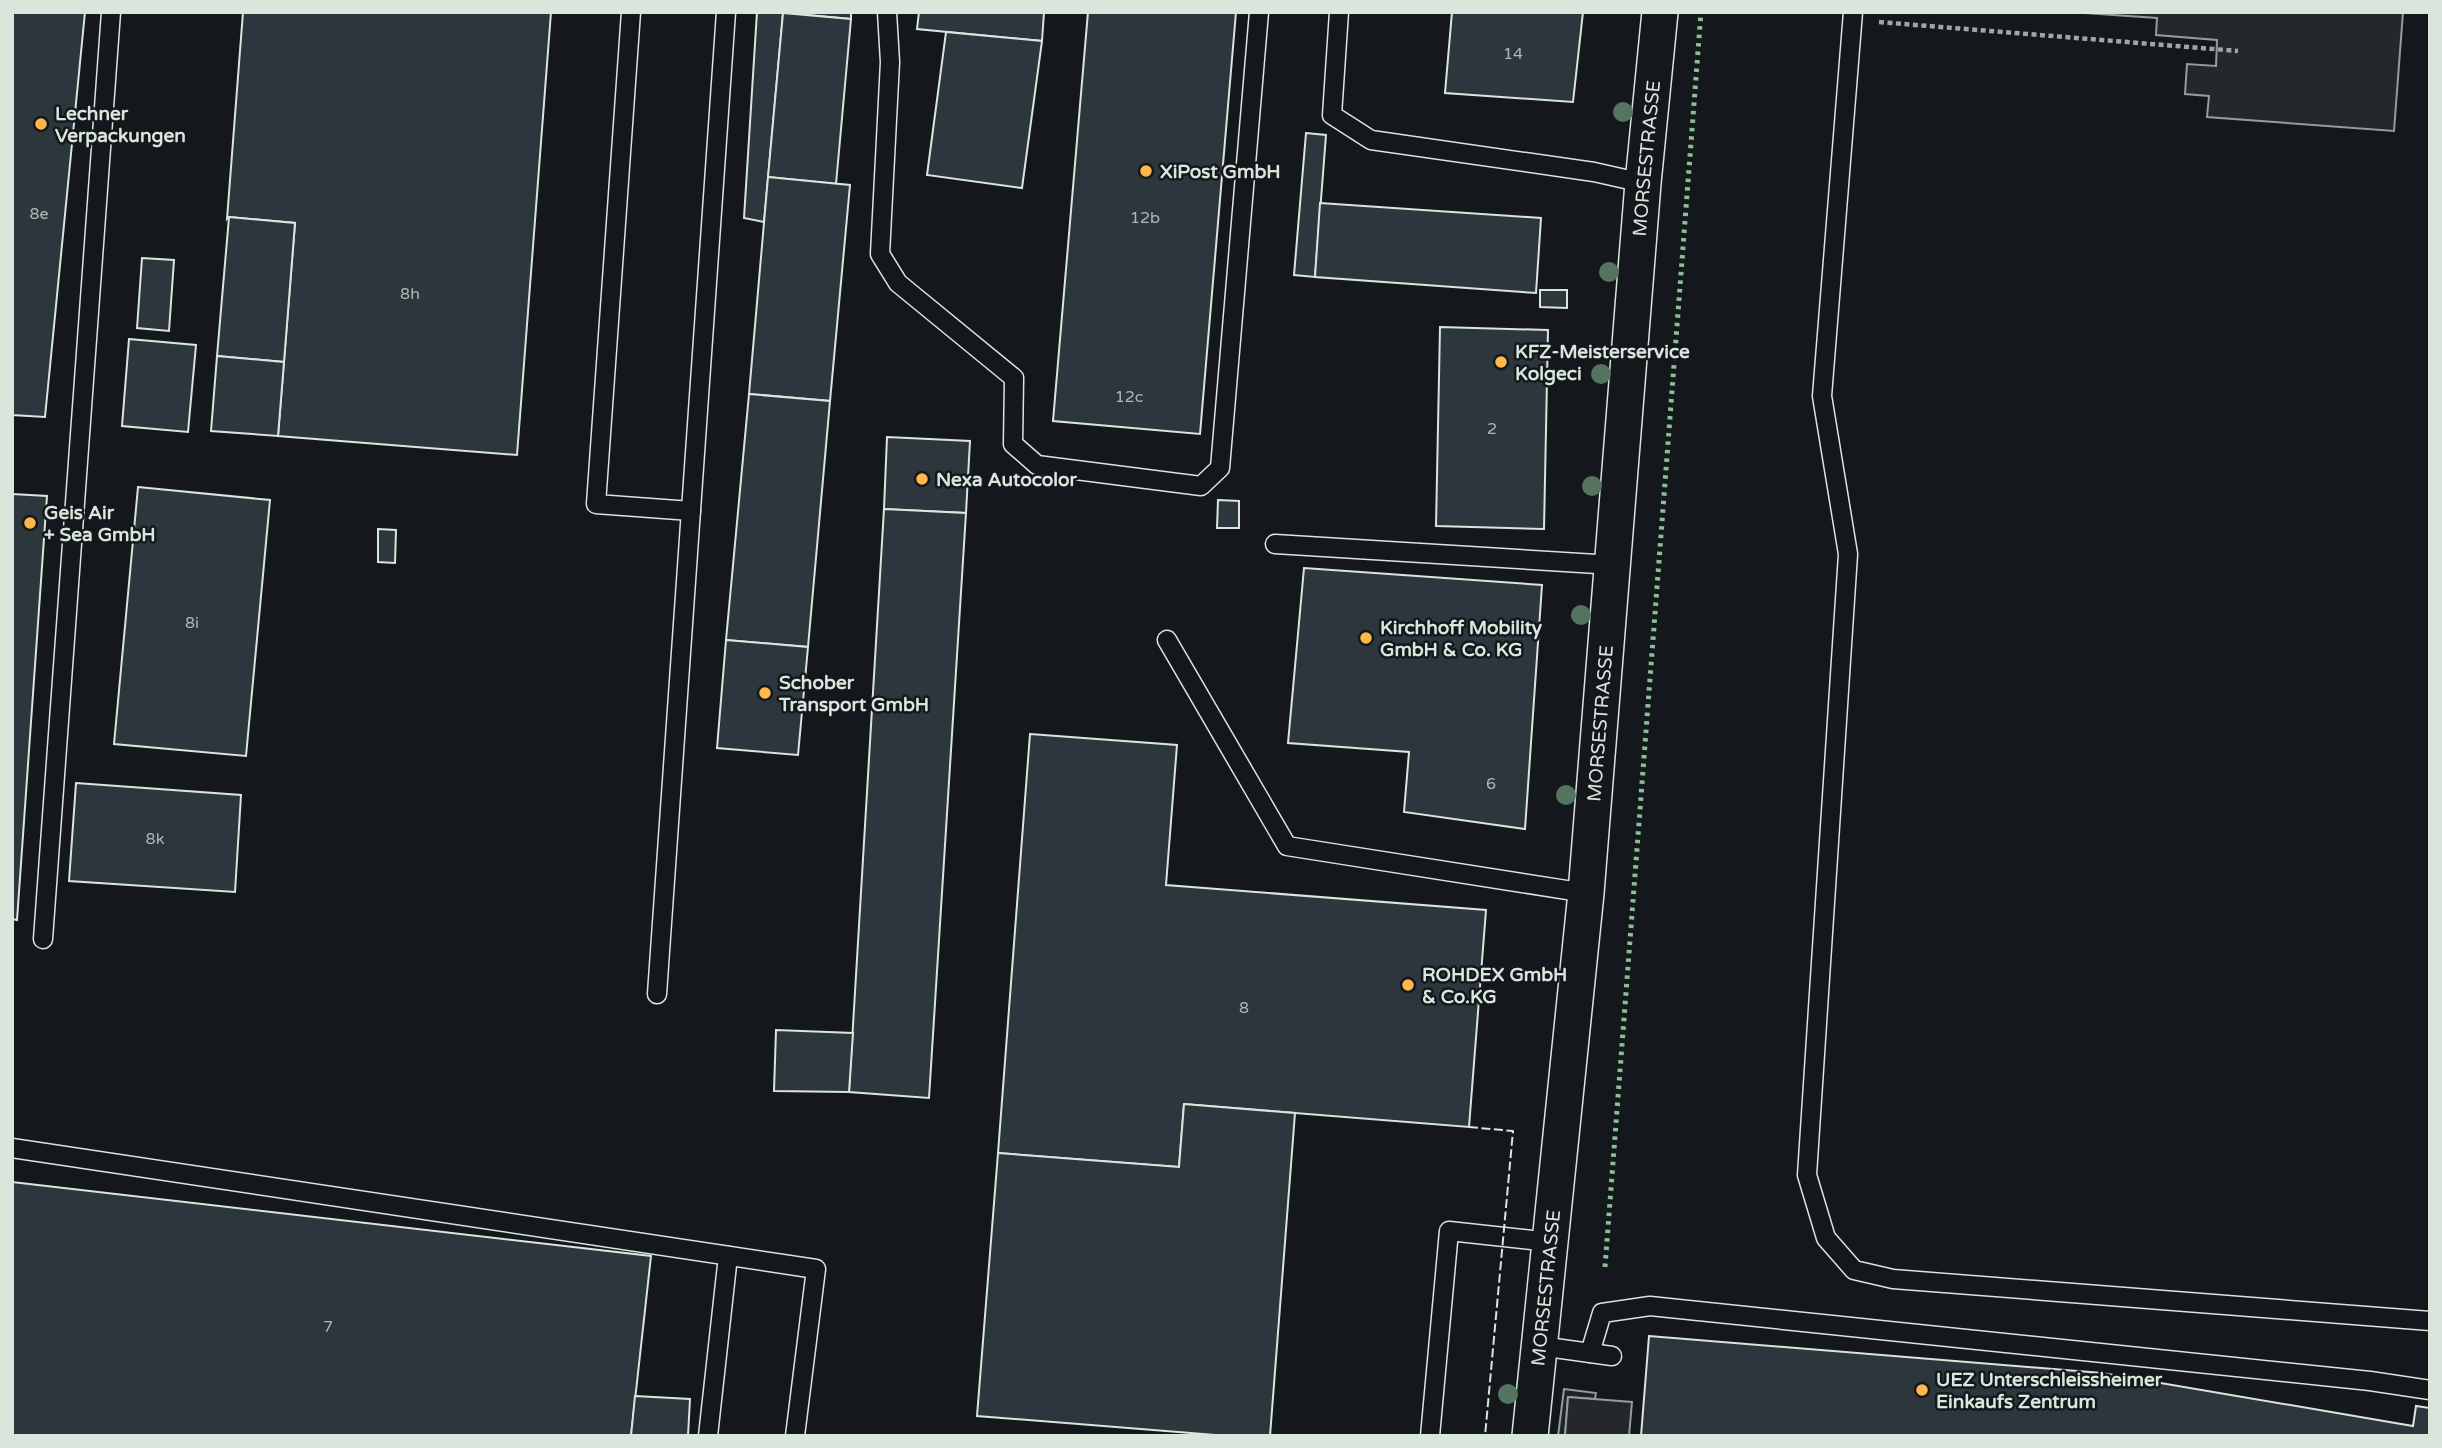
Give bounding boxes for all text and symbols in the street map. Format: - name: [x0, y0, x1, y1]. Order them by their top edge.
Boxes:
- house number: 14: [1503, 44, 1523, 64]
- street label: MORSESTRASSE: [1629, 79, 1665, 237]
- place label: Lechner Verpackungen: [55, 103, 186, 148]
- marker: Lechner Verpackungen: [33, 116, 49, 132]
- place label: XiPost GmbH: [1160, 161, 1280, 183]
- marker: XiPost GmbH: [1138, 163, 1154, 179]
- house number: 8e: [29, 204, 49, 224]
- house number: 12b: [1130, 208, 1160, 228]
- house number: 8h: [400, 284, 420, 304]
- place label: KFZ-Meisterservice Kolgeci: [1515, 341, 1690, 386]
- marker: KFZ-Meisterservice Kolgeci: [1493, 354, 1509, 370]
- house number: 12c: [1115, 387, 1143, 407]
- house number: 2: [1487, 419, 1497, 439]
- place label: Nexa Autocolor: [936, 469, 1078, 491]
- marker: Nexa Autocolor: [914, 471, 930, 487]
- place label: Geis Air + Sea GmbH: [44, 502, 156, 546]
- marker: Geis Air + Sea GmbH: [22, 515, 38, 531]
- house number: 8i: [185, 613, 199, 633]
- place label: Kirchhoff Mobility GmbH & Co. KG: [1380, 617, 1543, 661]
- marker: Kirchhoff Mobility GmbH & Co. KG: [1358, 630, 1374, 646]
- street label: MORSESTRASSE: [1583, 644, 1618, 803]
- place label: Schober Transport GmbH: [778, 672, 929, 717]
- marker: Schober Transport GmbH: [757, 685, 773, 701]
- house number: 6: [1486, 774, 1496, 794]
- house number: 8k: [146, 829, 165, 849]
- place label: ROHDEX GmbH & Co.KG: [1422, 964, 1567, 1008]
- marker: ROHDEX GmbH & Co.KG: [1400, 977, 1416, 993]
- house number: 8: [1239, 998, 1249, 1018]
- street label: MORSESTRASSE: [1527, 1209, 1565, 1367]
- house number: 7: [323, 1317, 333, 1337]
- place label: UEZ Unterschleissheimer Einkaufs Zentrum: [1936, 1369, 2163, 1413]
- marker: UEZ Unterschleissheimer Einkaufs Zentrum: [1914, 1382, 1930, 1398]

